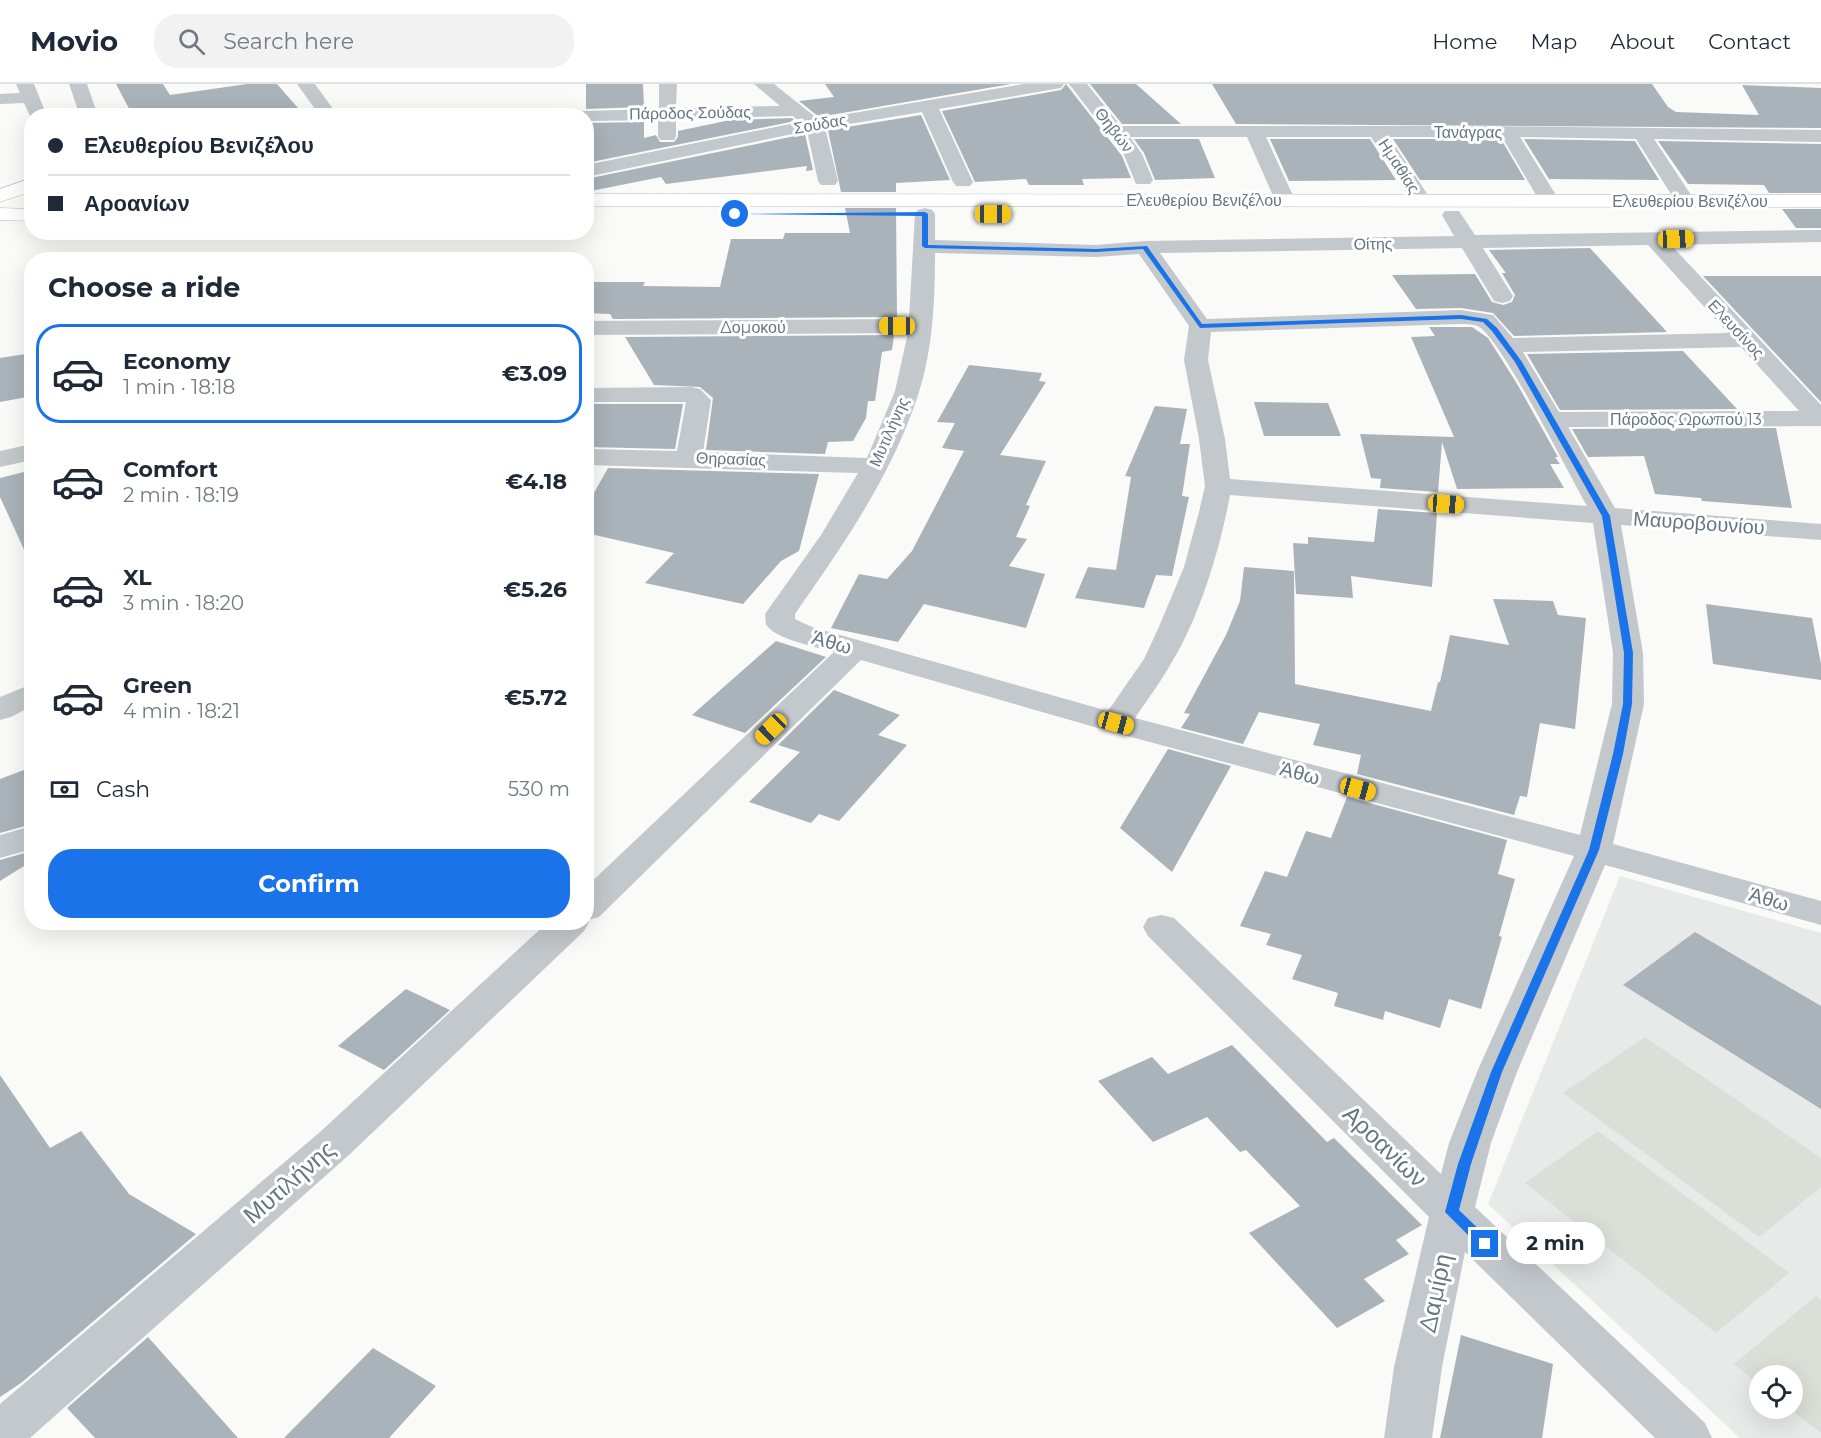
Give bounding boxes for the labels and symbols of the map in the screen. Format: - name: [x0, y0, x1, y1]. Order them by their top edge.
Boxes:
- street label: Πάροδος Σούδας: [629, 102, 751, 124]
- street label: Θηβών: [1091, 104, 1137, 156]
- street label: Σούδας: [792, 110, 848, 138]
- street label: Τανάγρας: [1434, 123, 1503, 142]
- street label: Ημαθίας: [1374, 135, 1424, 197]
- street label: Ελευθερίου Βενιζέλου: [1126, 191, 1282, 210]
- street label: Ελευθερίου Βενιζέλου: [1612, 192, 1768, 211]
- route start: [721, 200, 748, 227]
- car: [975, 205, 1011, 223]
- car: [1658, 229, 1694, 249]
- street label: Οίτης: [1353, 234, 1393, 254]
- street label: Ελευσίνος: [1704, 296, 1768, 362]
- car: [879, 317, 915, 335]
- street label: Δομοκού: [720, 318, 786, 337]
- street label: Μυτιλήνης: [865, 394, 913, 470]
- street label: Πάροδος Ωρωπού 13: [1610, 410, 1762, 429]
- street label: Θηρασίας: [696, 448, 767, 470]
- car: [1427, 494, 1465, 514]
- street label: Μαυροβουνίου: [1632, 506, 1766, 540]
- street label: Άθω: [809, 625, 855, 659]
- car: [752, 710, 790, 748]
- car: [1096, 710, 1136, 736]
- street label: Άθω: [1278, 756, 1322, 790]
- car: [1338, 776, 1378, 802]
- street label: Άθω: [1746, 882, 1792, 916]
- street label: Αροανίων: [1337, 1099, 1433, 1193]
- street label: Μυτιλήνης: [238, 1135, 340, 1229]
- callout: 2 min: [1506, 1223, 1605, 1265]
- route end: [1471, 1230, 1498, 1257]
- street label: Δαμίρη: [1413, 1251, 1457, 1335]

